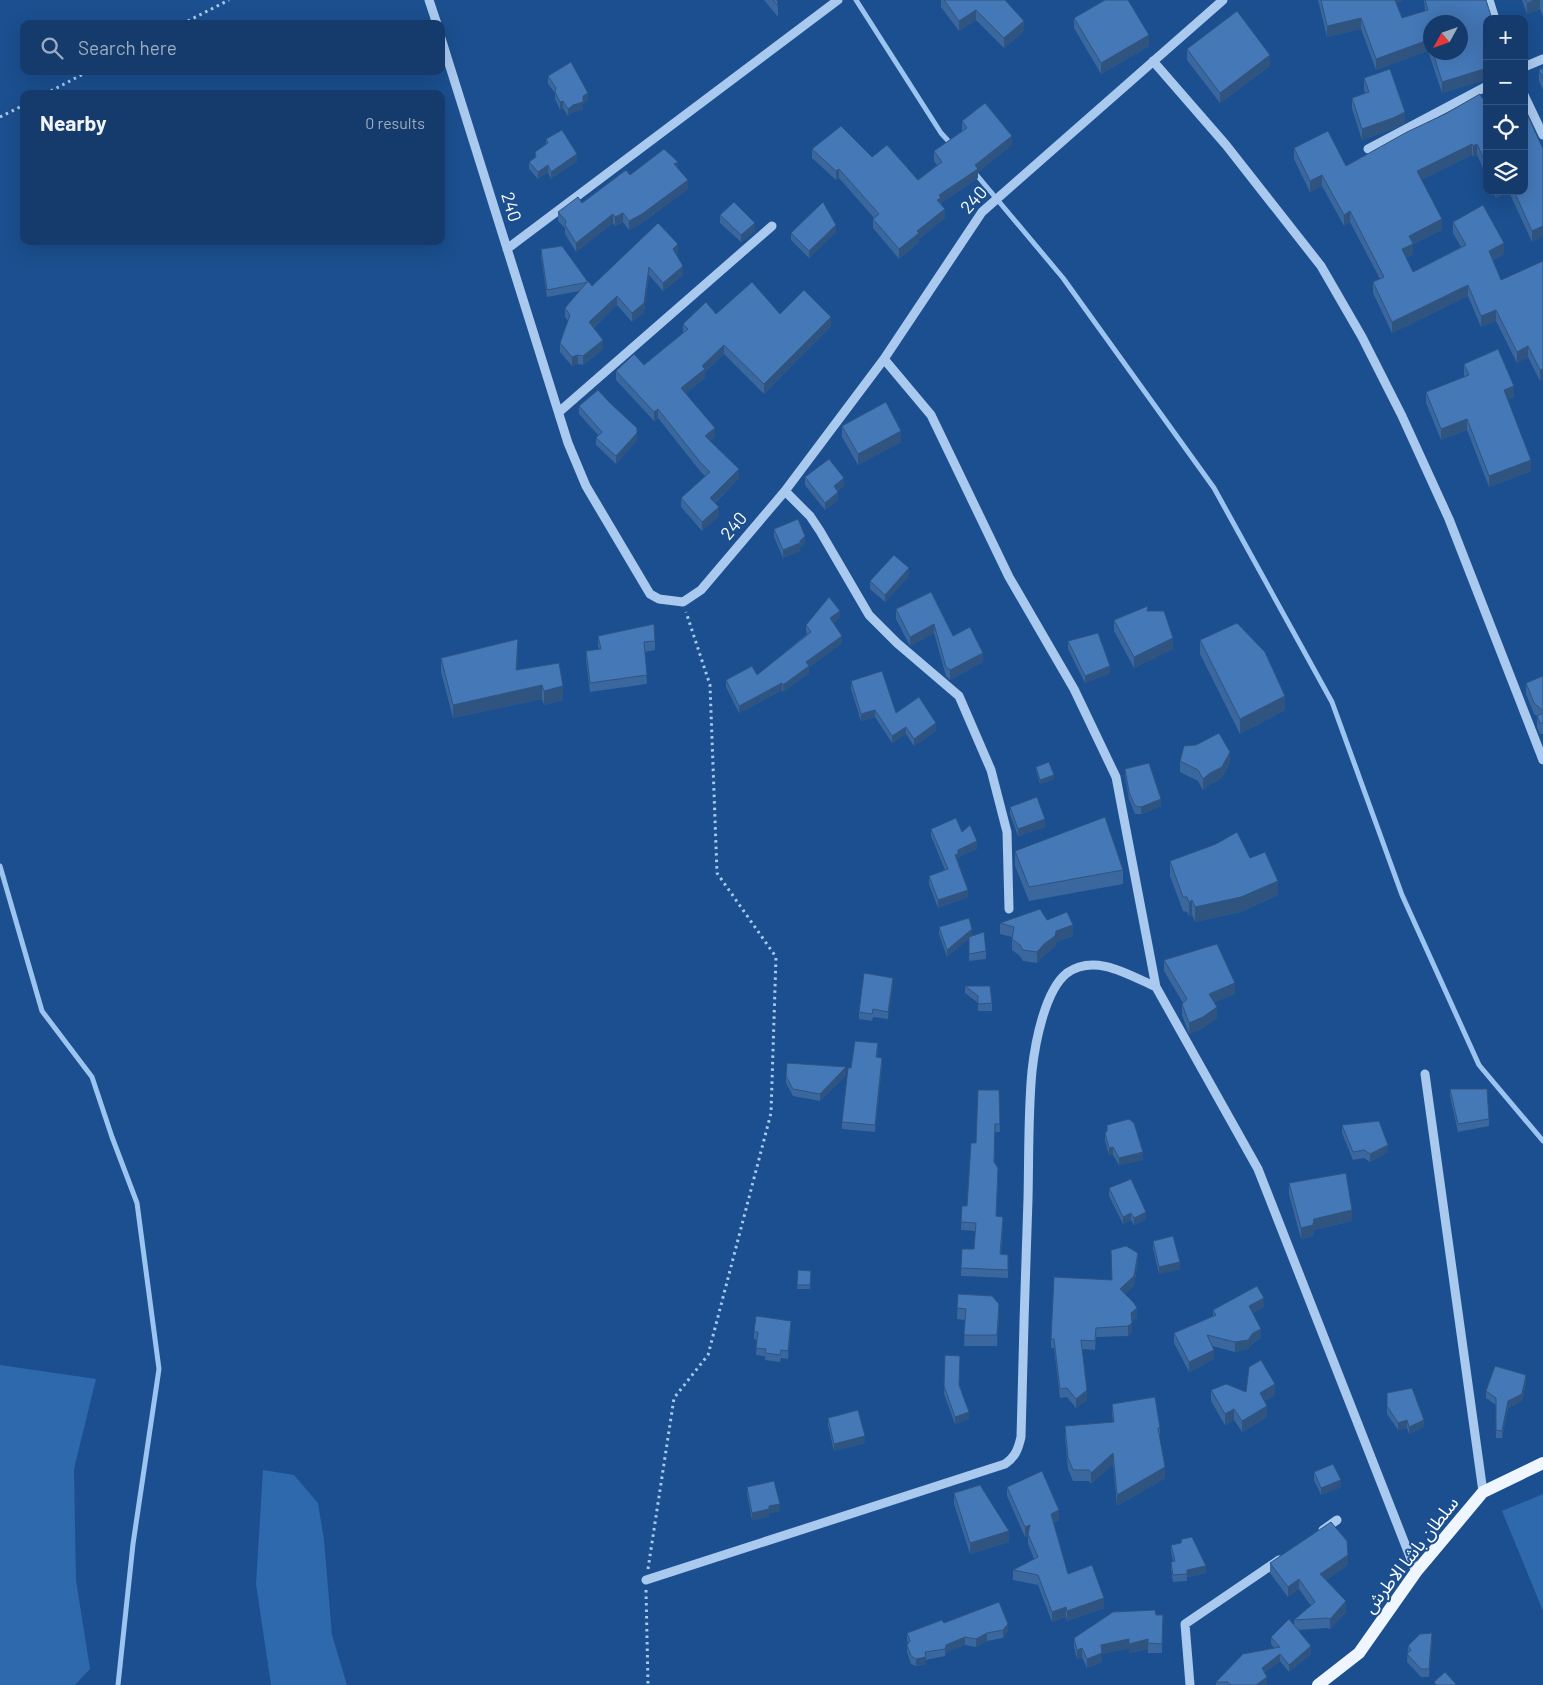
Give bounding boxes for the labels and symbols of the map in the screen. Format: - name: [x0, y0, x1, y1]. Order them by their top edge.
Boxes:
- north arrow: [1423, 15, 1468, 60]
- street label: 240: [955, 181, 991, 218]
- street label: 240: [497, 189, 527, 224]
- street label: 240: [715, 507, 751, 544]
- street label: سلطان باشا الاطرش: [1358, 1492, 1463, 1618]

